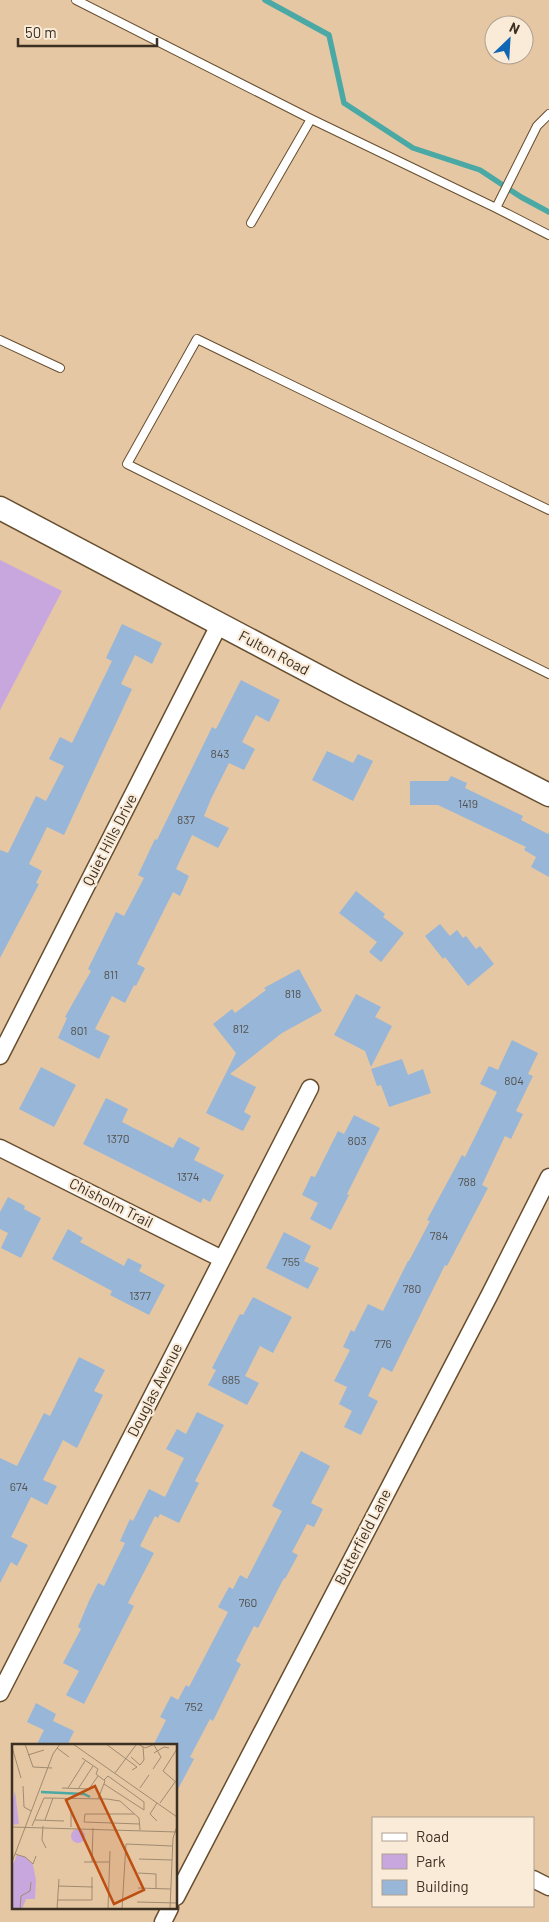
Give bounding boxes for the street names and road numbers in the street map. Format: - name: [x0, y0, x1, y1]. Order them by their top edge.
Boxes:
- street label: Fulton Road: [236, 626, 313, 678]
- street label: Quiet Hills Drive: [78, 790, 140, 889]
- street label: Chisholm Trail: [67, 1173, 156, 1231]
- street label: Douglas Avenue: [123, 1340, 185, 1439]
- street label: Butterfield Lane: [330, 1486, 394, 1588]

